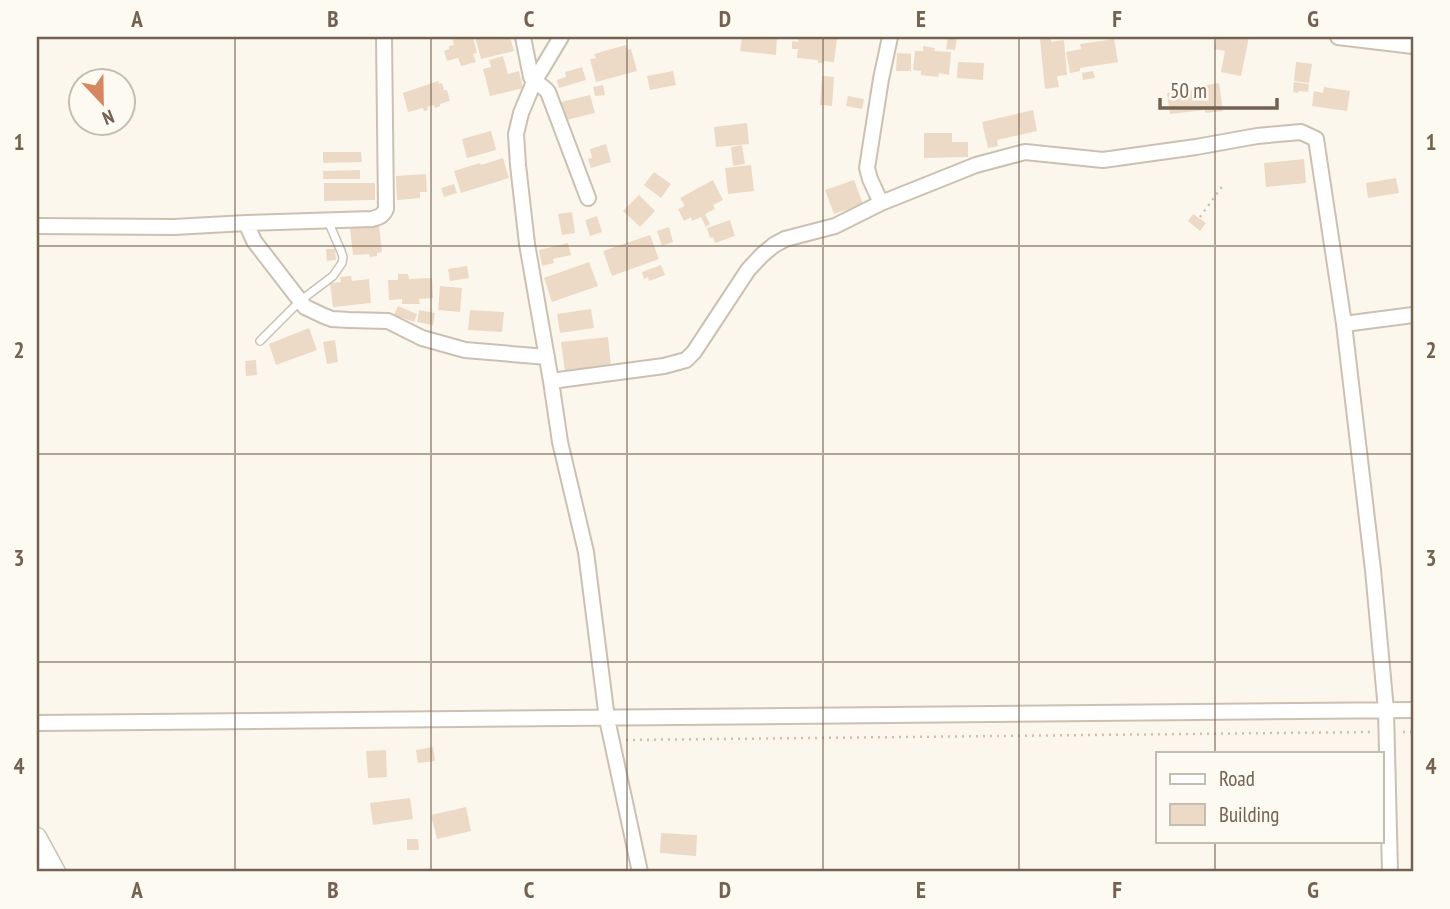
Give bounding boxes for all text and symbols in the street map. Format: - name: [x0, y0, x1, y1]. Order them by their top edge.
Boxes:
- text: A: [130, 4, 143, 33]
- text: B: [327, 4, 339, 33]
- text: C: [524, 4, 535, 33]
- text: D: [719, 4, 731, 33]
- text: E: [916, 4, 926, 33]
- text: F: [1112, 4, 1122, 33]
- text: G: [1307, 4, 1319, 33]
- north arrow: [66, 66, 136, 136]
- scale bar: [1160, 66, 1277, 110]
- text: 50 m: [1170, 77, 1207, 104]
- text: N: [99, 105, 118, 131]
- text: 1: [14, 127, 25, 156]
- text: 1: [1426, 127, 1437, 156]
- text: 2: [14, 335, 25, 364]
- text: 2: [1426, 335, 1437, 364]
- text: 3: [14, 543, 25, 572]
- text: 3: [1426, 543, 1437, 572]
- text: 4: [14, 751, 25, 780]
- text: 4: [1426, 751, 1437, 780]
- legend: [1156, 752, 1384, 842]
- text: Road: [1219, 765, 1255, 792]
- text: Building: [1219, 801, 1279, 828]
- text: A: [130, 875, 143, 904]
- text: B: [327, 875, 339, 904]
- text: C: [524, 875, 535, 904]
- text: D: [719, 875, 731, 904]
- text: E: [916, 875, 926, 904]
- text: F: [1112, 875, 1122, 904]
- text: G: [1307, 875, 1319, 904]

